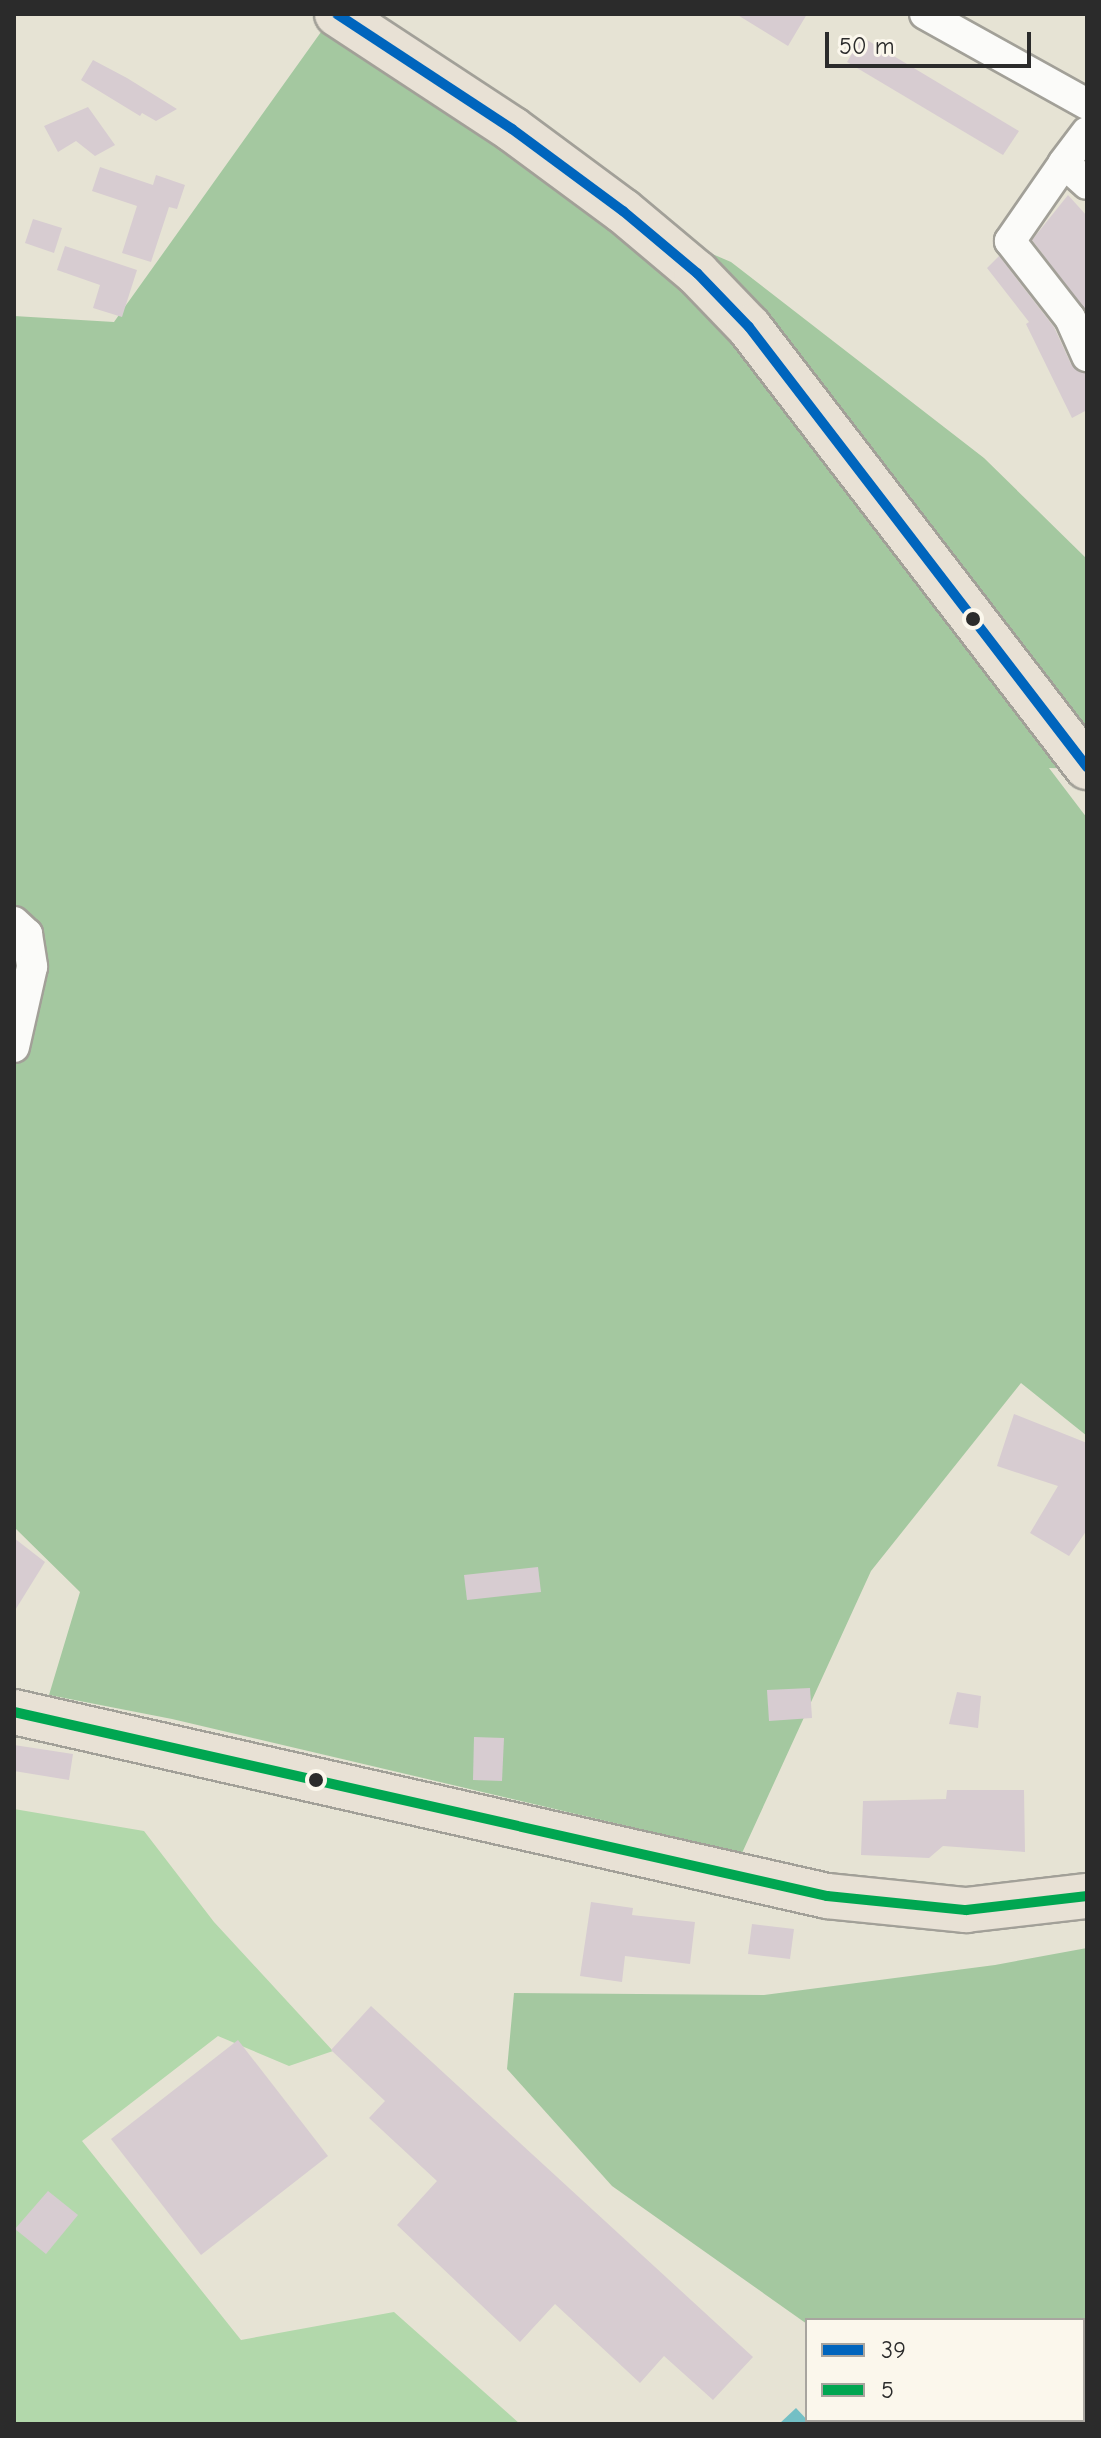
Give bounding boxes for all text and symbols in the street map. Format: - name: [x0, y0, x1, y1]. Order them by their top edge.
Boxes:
- scale bar: [829, 16, 1035, 66]
- text: 50 m: [839, 32, 895, 60]
- unlabelled marker: [965, 611, 981, 627]
- unlabelled marker: [308, 1772, 324, 1788]
- legend: [805, 2318, 1085, 2422]
- text: 39: [881, 2336, 906, 2364]
- text: 5: [881, 2376, 894, 2404]

